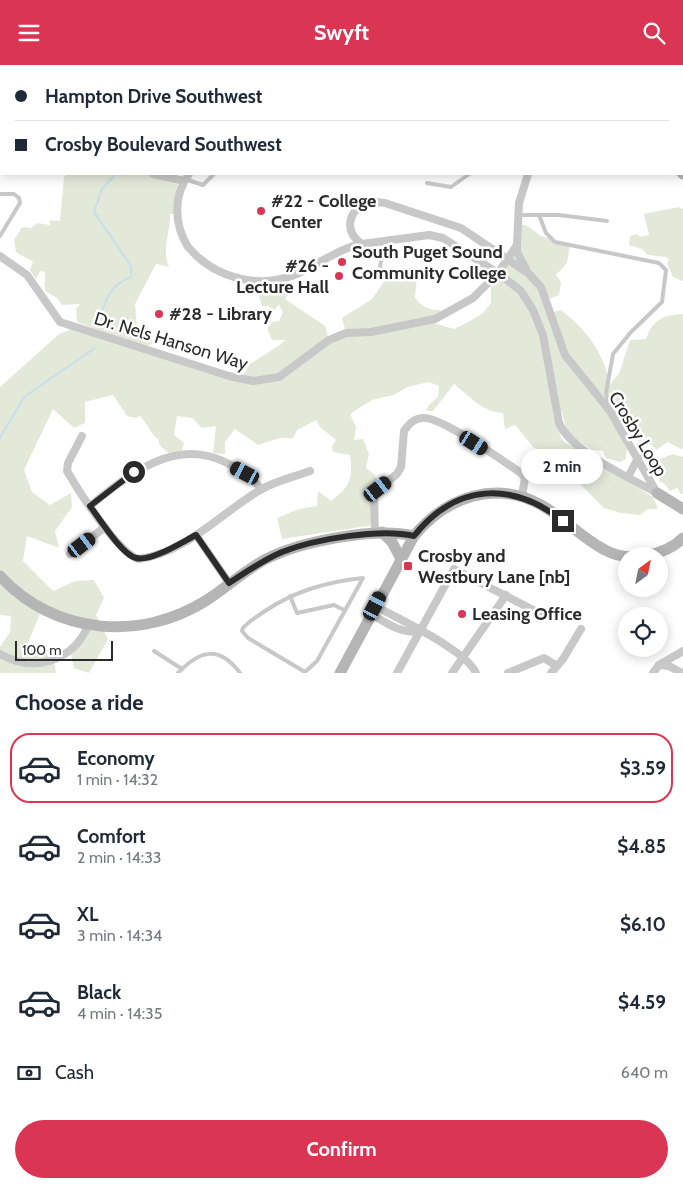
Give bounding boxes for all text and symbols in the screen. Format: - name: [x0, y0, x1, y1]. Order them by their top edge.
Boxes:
- icon: menu: [15, 19, 43, 47]
- text: Swyft: [314, 19, 369, 46]
- icon: search: [640, 19, 668, 47]
- text: Hampton Drive Southwest: [45, 85, 262, 108]
- text: Crosby Boulevard Southwest: [45, 133, 282, 156]
- place label: #22 - College Center: [271, 190, 376, 233]
- marker: #22 - College Center: [255, 205, 267, 217]
- place label: South Puget Sound Community College: [352, 241, 506, 284]
- place label: #26 - Lecture Hall: [236, 255, 329, 298]
- marker: South Puget Sound Community College: [336, 256, 348, 268]
- marker: #26 - Lecture Hall: [333, 270, 345, 282]
- place label: #28 - Library: [169, 303, 272, 325]
- street label: Dr. Nels Hanson Way: [91, 307, 251, 375]
- marker: #28 - Library: [153, 308, 165, 320]
- street label: Crosby Loop: [604, 387, 672, 481]
- car: [457, 429, 490, 457]
- callout: 2 min: [522, 449, 604, 483]
- text: 2 min: [543, 457, 581, 476]
- car: [228, 460, 261, 486]
- route start: [123, 461, 145, 483]
- car: [361, 474, 394, 504]
- route end: [552, 510, 574, 532]
- car: [65, 530, 98, 560]
- place label: Crosby and Westbury Lane [nb]: [418, 545, 570, 588]
- north arrow: [618, 547, 668, 597]
- map controls: [618, 547, 668, 657]
- marker: Crosby and Westbury Lane [nb]: [402, 560, 414, 572]
- car: [361, 589, 388, 623]
- place label: Leasing Office: [472, 603, 582, 625]
- button: locate: [618, 607, 668, 657]
- marker: Leasing Office: [456, 608, 468, 620]
- scale bar: [15, 638, 112, 661]
- text: 100 m: [22, 641, 62, 659]
- text: Choose a ride: [15, 689, 144, 716]
- icon: car: [17, 746, 62, 791]
- text: Economy: [77, 747, 155, 770]
- text: $3.59: [620, 757, 666, 780]
- text: 1 min · 14:32: [77, 770, 158, 789]
- icon: car: [17, 824, 62, 869]
- text: Comfort: [77, 825, 146, 848]
- text: $4.85: [617, 835, 666, 858]
- text: 2 min · 14:33: [77, 848, 161, 867]
- icon: car: [17, 902, 62, 947]
- text: XL: [77, 903, 98, 926]
- text: $6.10: [620, 913, 666, 936]
- text: 3 min · 14:34: [77, 926, 162, 945]
- icon: car: [17, 980, 62, 1025]
- text: Black: [77, 981, 121, 1004]
- text: $4.59: [618, 991, 666, 1014]
- text: 4 min · 14:35: [77, 1004, 162, 1023]
- icon: cash: [15, 1059, 43, 1087]
- text: Cash: [55, 1061, 94, 1084]
- text: 640 m: [621, 1063, 668, 1082]
- button: Confirm: [15, 1120, 668, 1178]

